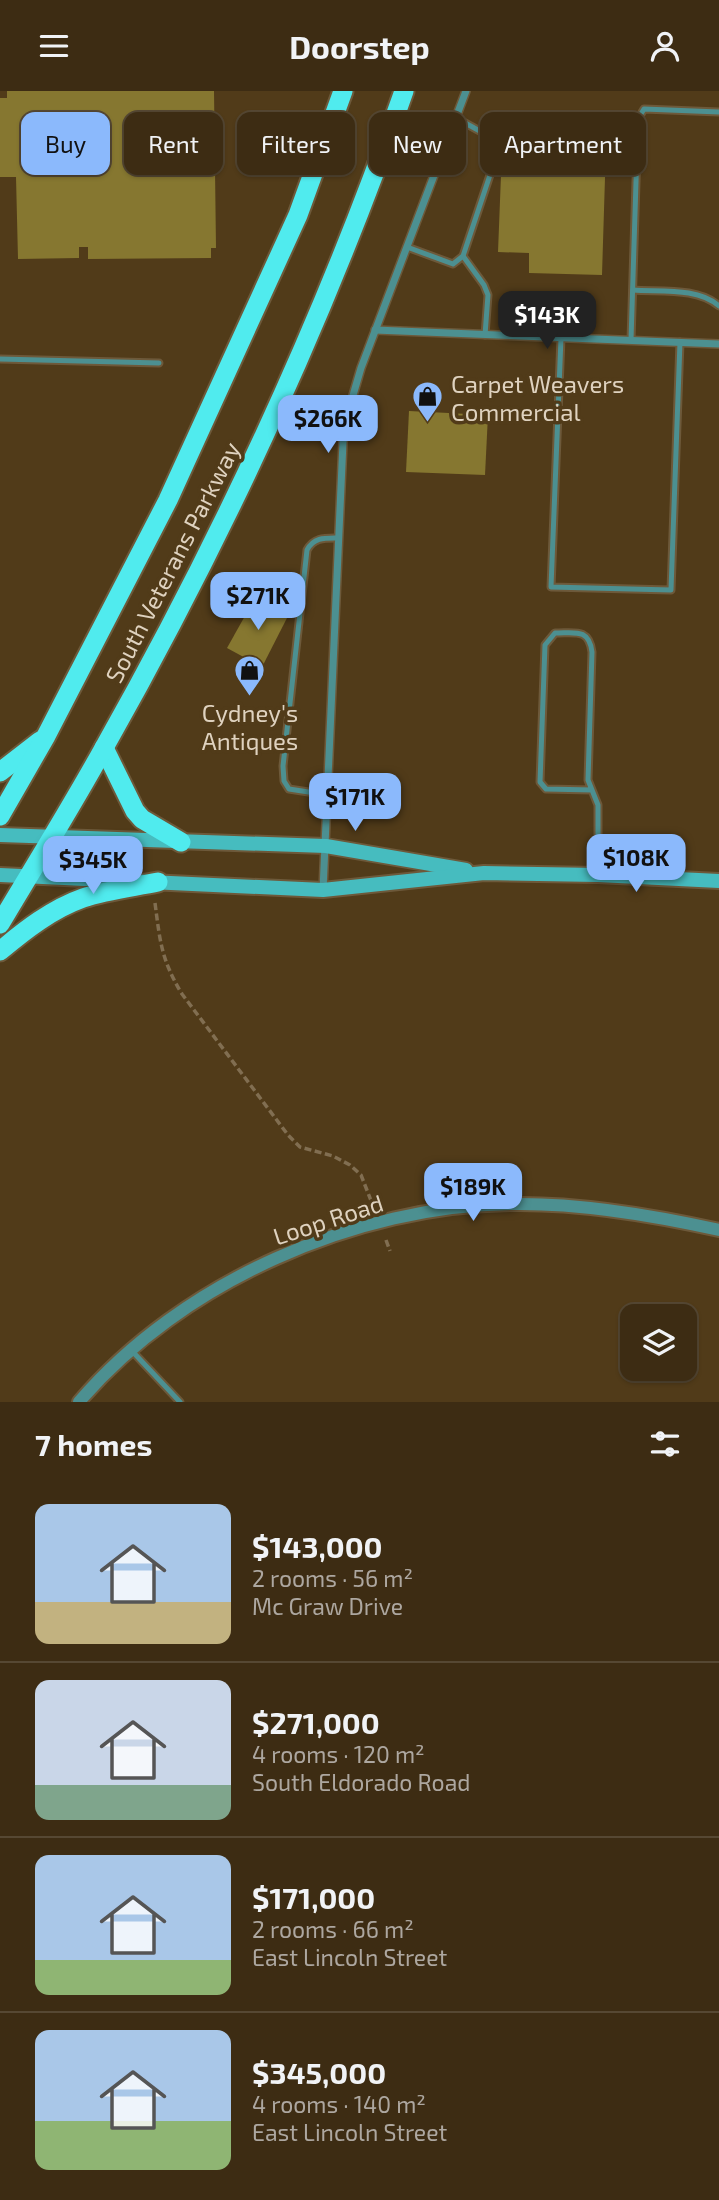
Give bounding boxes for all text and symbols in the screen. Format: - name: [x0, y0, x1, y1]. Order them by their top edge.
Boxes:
- icon: menu: [35, 27, 73, 65]
- text: Doorstep: [289, 27, 430, 65]
- icon: person: [646, 27, 684, 65]
- chip: Buy: [21, 112, 110, 175]
- chip: Rent: [124, 112, 223, 175]
- chip: Filters: [237, 112, 355, 175]
- chip: New: [369, 112, 466, 175]
- chip: Apartment: [480, 112, 646, 175]
- pin: $143K: [498, 292, 596, 351]
- text: $143K: [514, 300, 580, 328]
- place label: Carpet Weavers Commercial: [451, 369, 624, 426]
- shop icon: Carpet Weavers Commercial: [411, 380, 445, 424]
- pin: $266K: [279, 395, 377, 455]
- text: $266K: [294, 404, 362, 432]
- street label: South Veterans Parkway: [99, 437, 245, 687]
- pin: $271K: [209, 573, 307, 632]
- text: $271K: [226, 581, 290, 609]
- shop icon: Cydney's Antiques: [233, 653, 267, 697]
- place label: Cydney's Antiques: [202, 698, 298, 755]
- pin: $171K: [306, 773, 404, 833]
- text: $171K: [325, 782, 385, 810]
- pin: $108K: [587, 835, 685, 894]
- pin: $345K: [44, 837, 142, 896]
- text: $108K: [603, 843, 669, 871]
- text: $345K: [59, 845, 127, 873]
- pin: $189K: [424, 1163, 522, 1223]
- text: $189K: [440, 1172, 506, 1200]
- street label: Loop Road: [269, 1188, 387, 1250]
- map controls: [620, 1304, 697, 1381]
- button: layers: [620, 1304, 697, 1381]
- icon: filters: [646, 1425, 684, 1463]
- text: 7 homes: [35, 1426, 152, 1462]
- text: $143,000: [252, 1528, 383, 1564]
- icon: home: [91, 1532, 175, 1616]
- text: 2 rooms · 56 m²: [252, 1564, 413, 1592]
- text: Mc Graw Drive: [252, 1592, 403, 1620]
- text: $271,000: [252, 1704, 380, 1740]
- icon: home: [91, 1708, 175, 1792]
- text: 4 rooms · 120 m²: [252, 1740, 425, 1768]
- text: South Eldorado Road: [252, 1768, 470, 1796]
- text: $171,000: [252, 1879, 375, 1915]
- icon: home: [91, 1883, 175, 1967]
- text: 2 rooms · 66 m²: [252, 1915, 414, 1943]
- text: East Lincoln Street: [252, 1943, 447, 1971]
- text: $345,000: [252, 2054, 386, 2090]
- icon: home: [91, 2058, 175, 2142]
- text: 4 rooms · 140 m²: [252, 2090, 426, 2118]
- text: East Lincoln Street: [252, 2118, 447, 2146]

